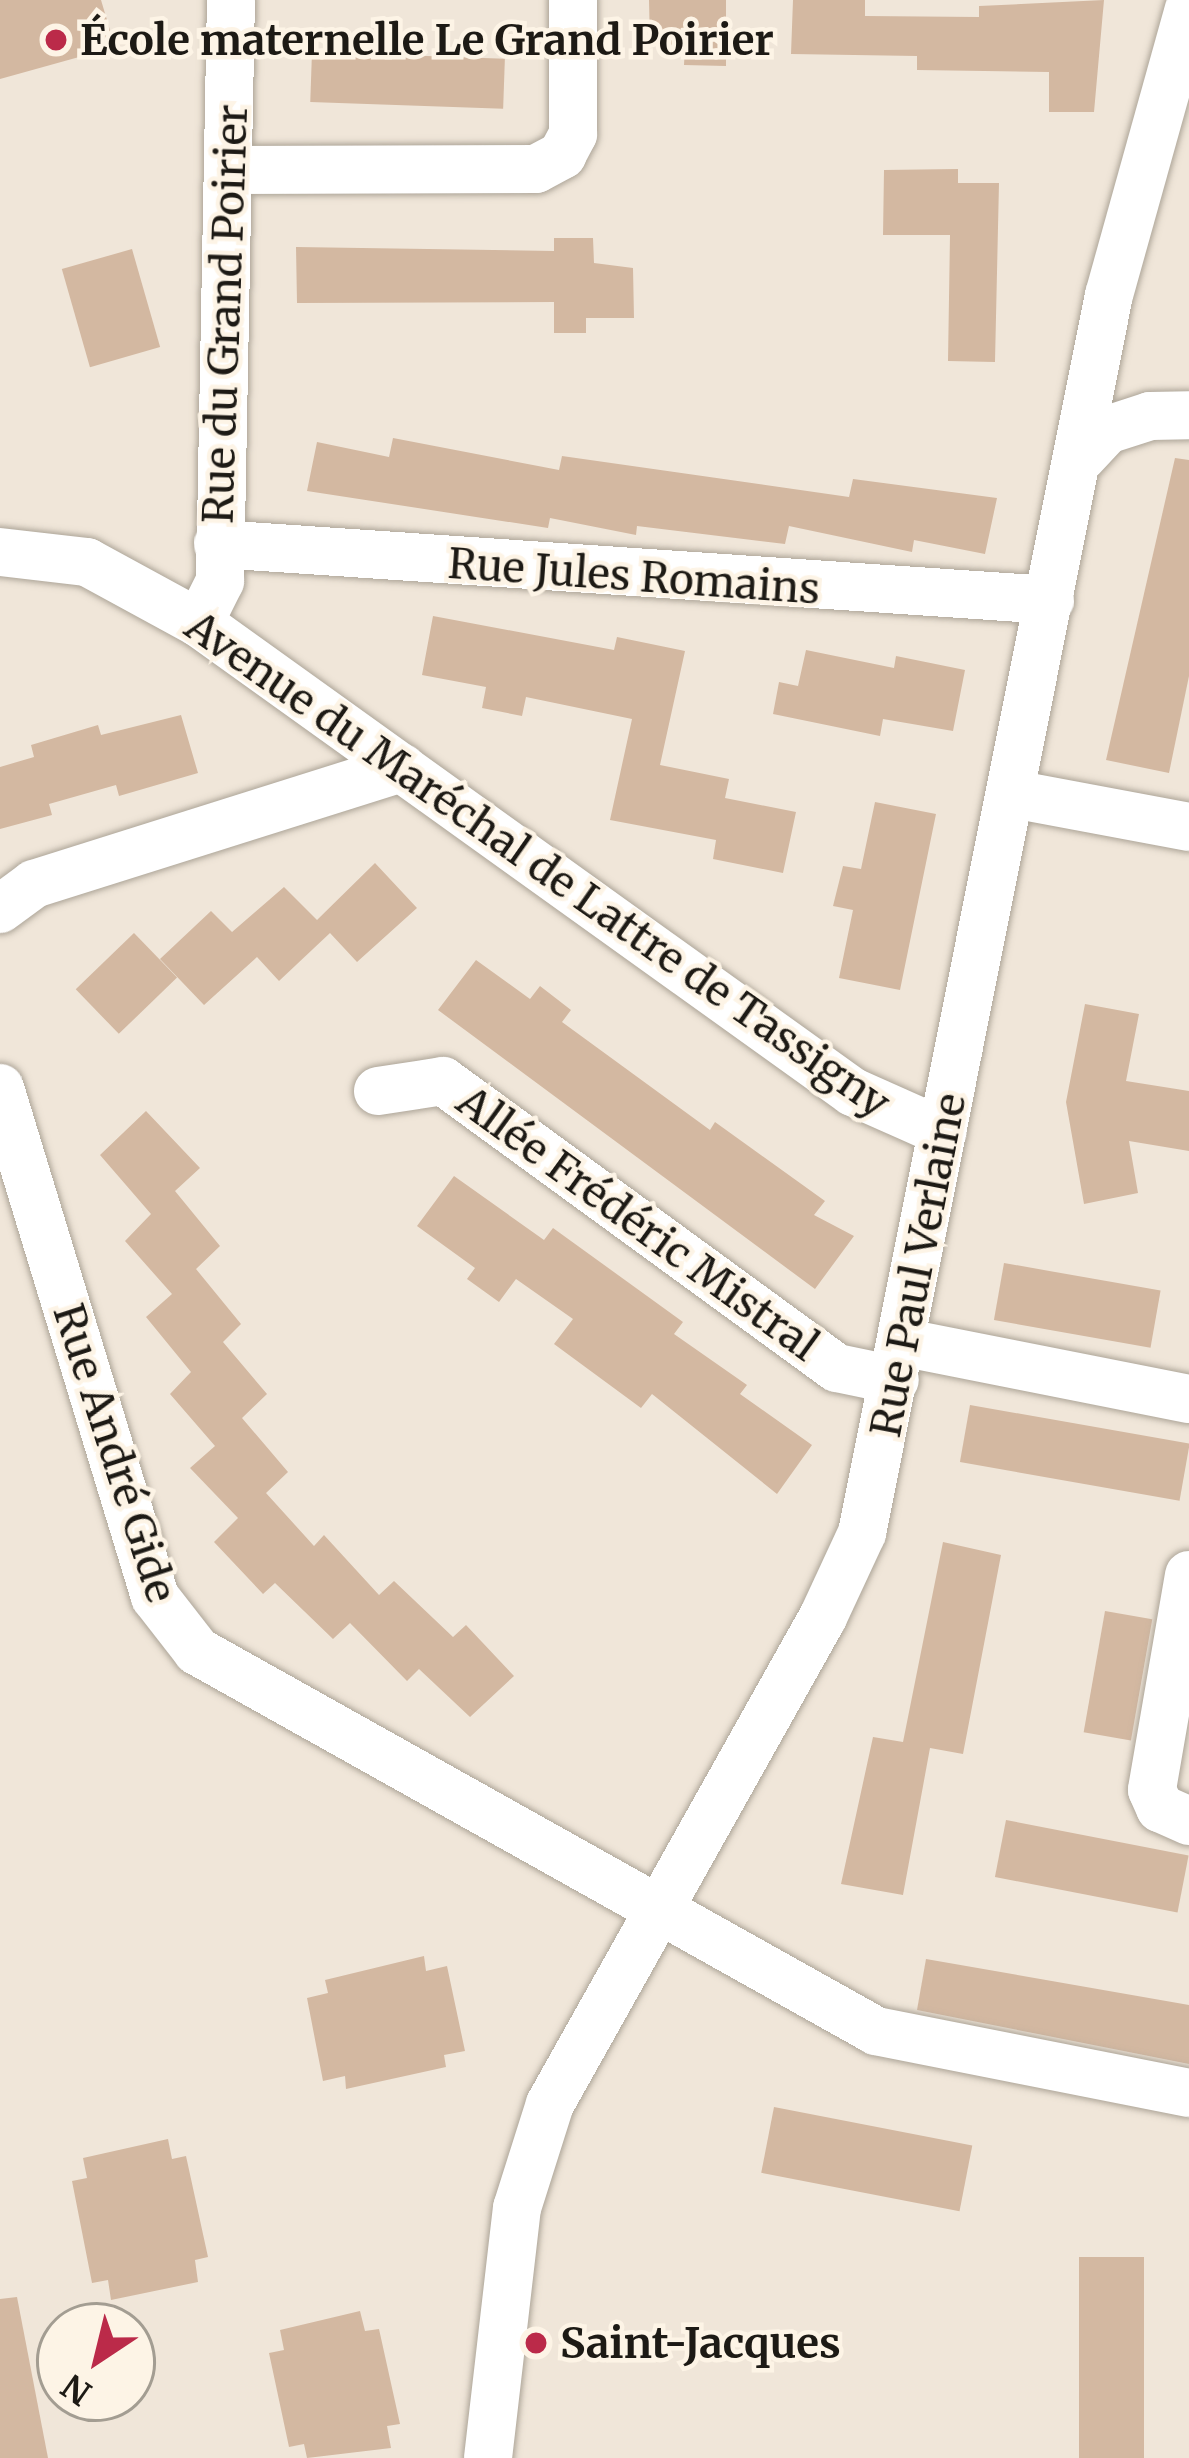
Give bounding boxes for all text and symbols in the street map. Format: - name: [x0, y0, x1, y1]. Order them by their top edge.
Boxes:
- place label: École maternelle Le Grand Poirier: [80, 15, 774, 65]
- marker: École maternelle Le Grand Poirier: [43, 27, 69, 53]
- street label: Rue du Grand Poirier: [192, 103, 258, 525]
- street label: Rue Jules Romains: [446, 538, 822, 614]
- street label: Avenue du Maréchal de Lattre de Tassigny: [176, 600, 900, 1128]
- street label: Allée Frédéric Mistral: [448, 1075, 828, 1371]
- street label: Rue Paul Verlaine: [860, 1089, 976, 1441]
- street label: Rue André Gide: [43, 1298, 187, 1608]
- north arrow: [36, 2302, 156, 2422]
- place label: Saint-Jacques: [560, 2318, 841, 2368]
- marker: Saint-Jacques: [523, 2330, 549, 2356]
- text: N: [54, 2365, 99, 2414]

